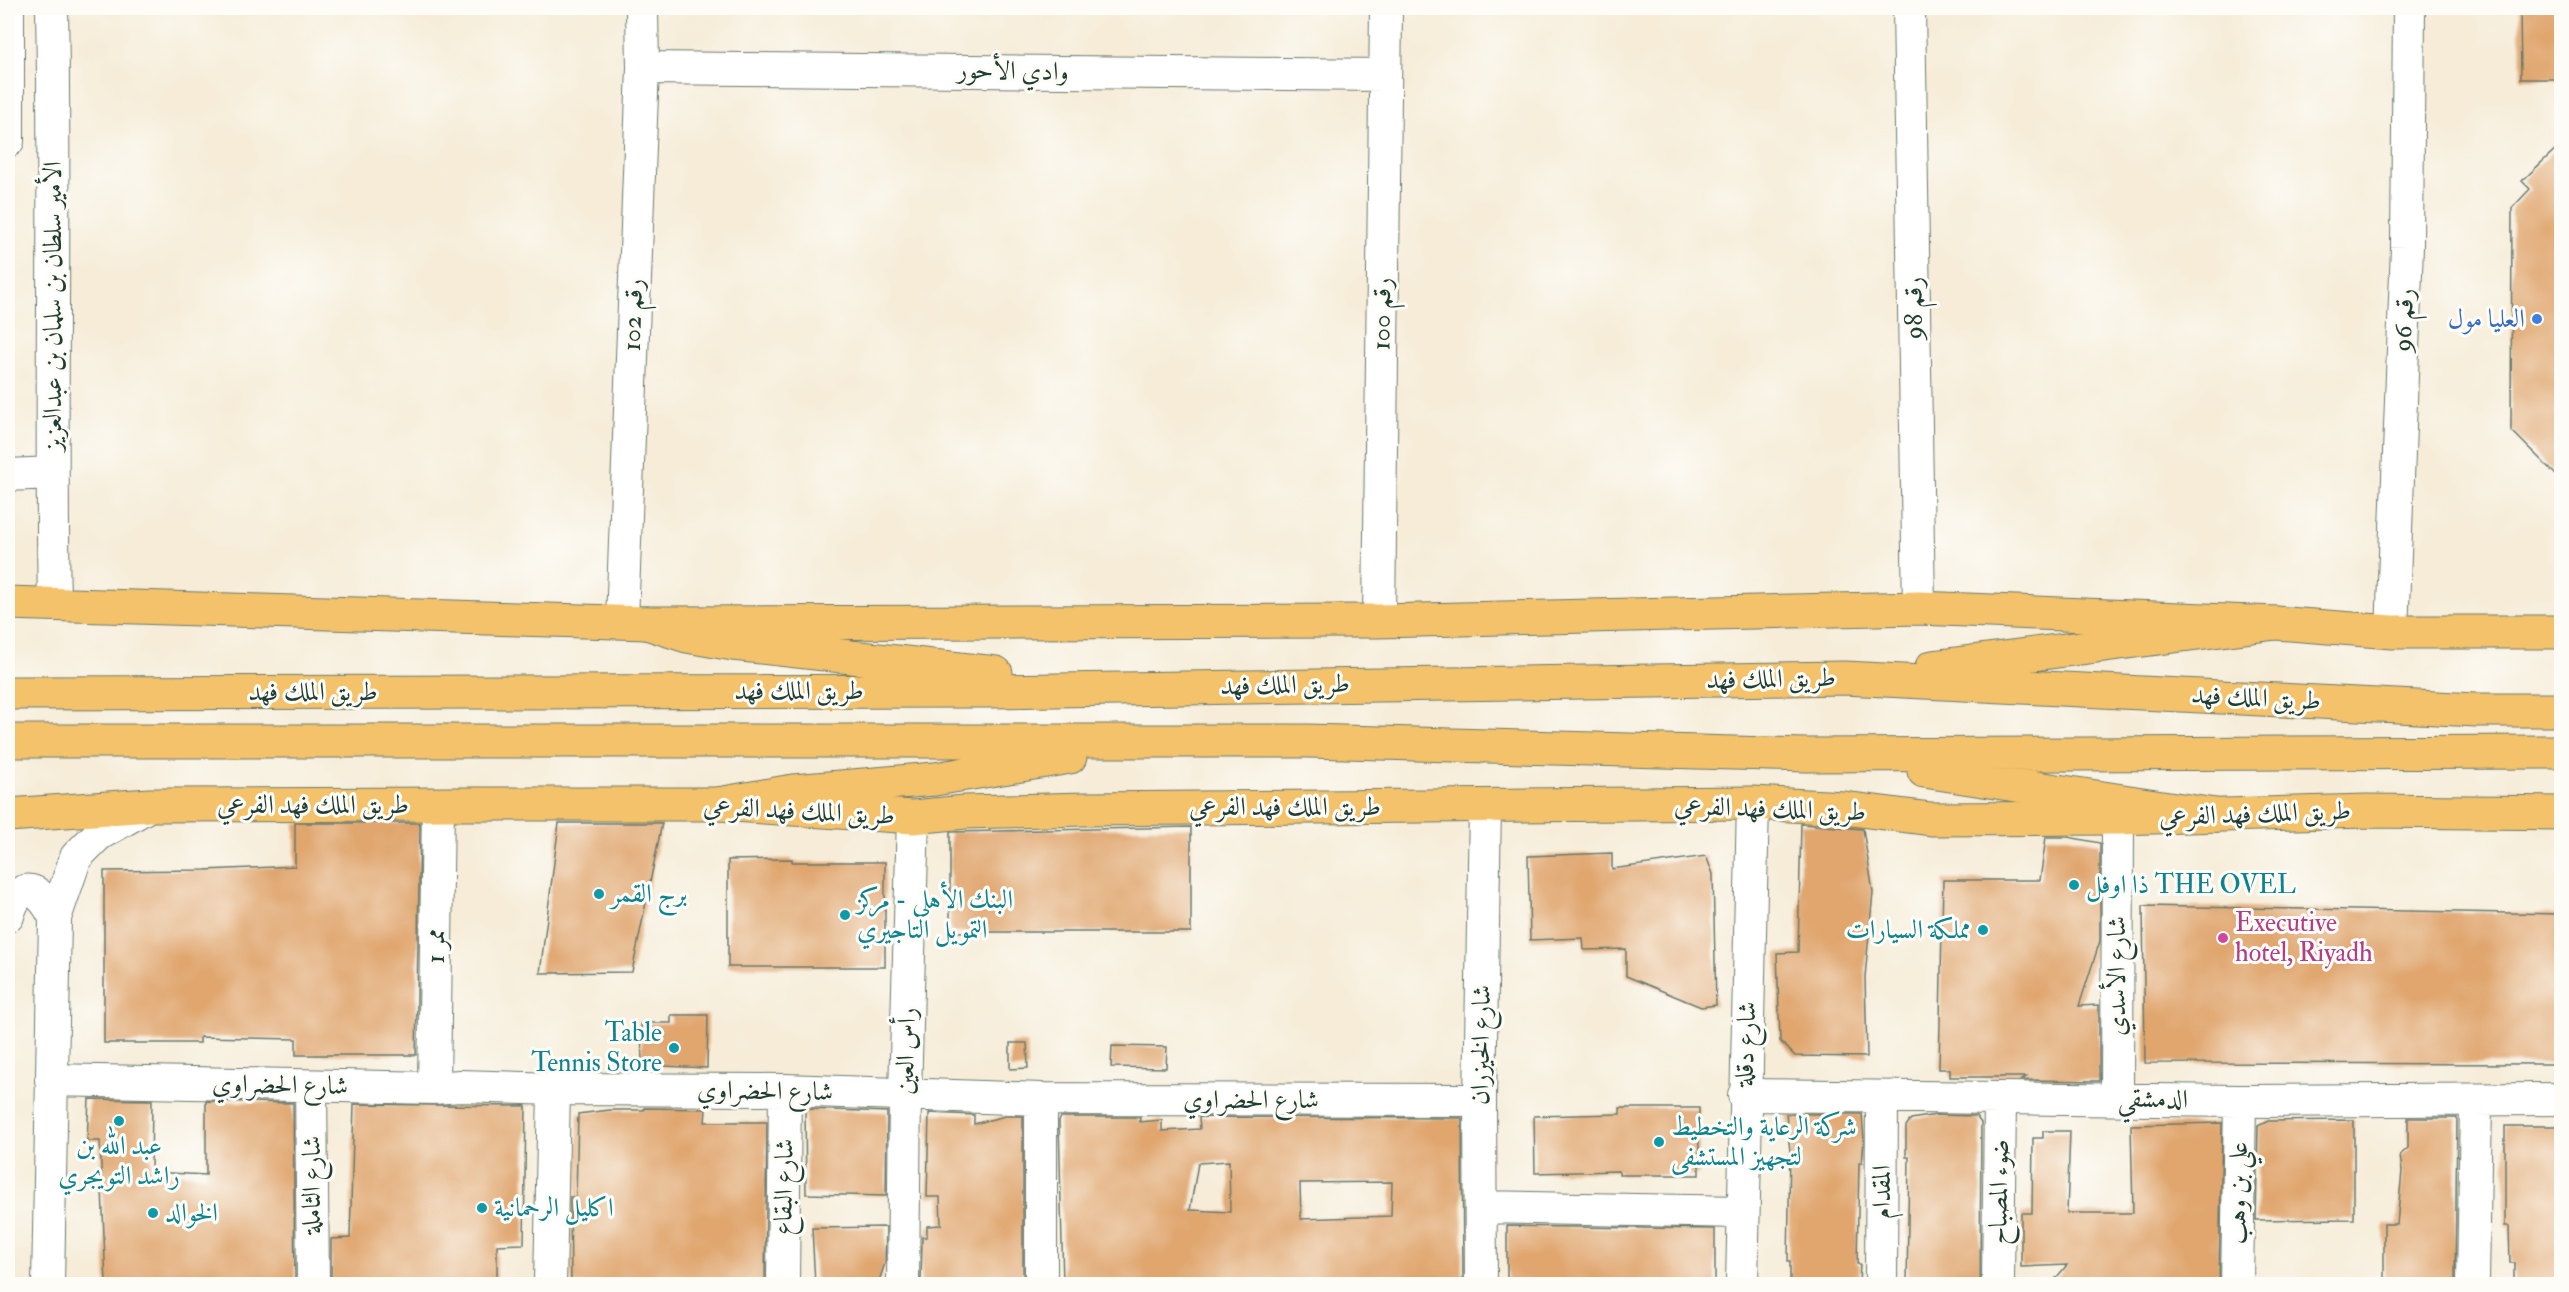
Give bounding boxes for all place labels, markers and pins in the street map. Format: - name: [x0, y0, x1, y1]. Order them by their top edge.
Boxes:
- place label: العليا مول: [2448, 303, 2525, 335]
- marker: العليا مول: [2530, 312, 2544, 326]
- place label: ذا اوفل THE OVEL: [2086, 869, 2296, 902]
- place label: برج القمر: [608, 878, 687, 917]
- marker: ذا اوفل THE OVEL: [2067, 878, 2081, 892]
- place label: البنك الأهلي - مركز التمويل التاجيري: [854, 881, 1013, 950]
- marker: برج القمر: [592, 887, 606, 901]
- place label: Executive hotel, Riyadh: [2235, 907, 2373, 969]
- marker: البنك الأهلي - مركز التمويل التاجيري: [838, 908, 852, 922]
- place label: مملكة السيارات: [1846, 914, 1971, 946]
- marker: مملكة السيارات: [1976, 923, 1990, 937]
- marker: Executive hotel, Riyadh: [2216, 931, 2230, 945]
- place label: Table Tennis Store: [531, 1017, 662, 1079]
- marker: Table Tennis Store: [667, 1041, 681, 1055]
- place label: شركة الرعاية والتخطيط لتجهيز المستشفى: [1671, 1110, 1857, 1175]
- marker: عبد الله بن راشد التويجري: [112, 1114, 126, 1128]
- place label: عبد الله بن راشد التويجري: [58, 1125, 180, 1196]
- marker: شركة الرعاية والتخطيط لتجهيز المستشفى: [1652, 1135, 1666, 1149]
- place label: اكليل الرحمانية: [494, 1192, 614, 1225]
- place label: الخوالد: [165, 1197, 218, 1229]
- marker: اكليل الرحمانية: [475, 1201, 489, 1215]
- marker: الخوالد: [146, 1206, 160, 1220]

